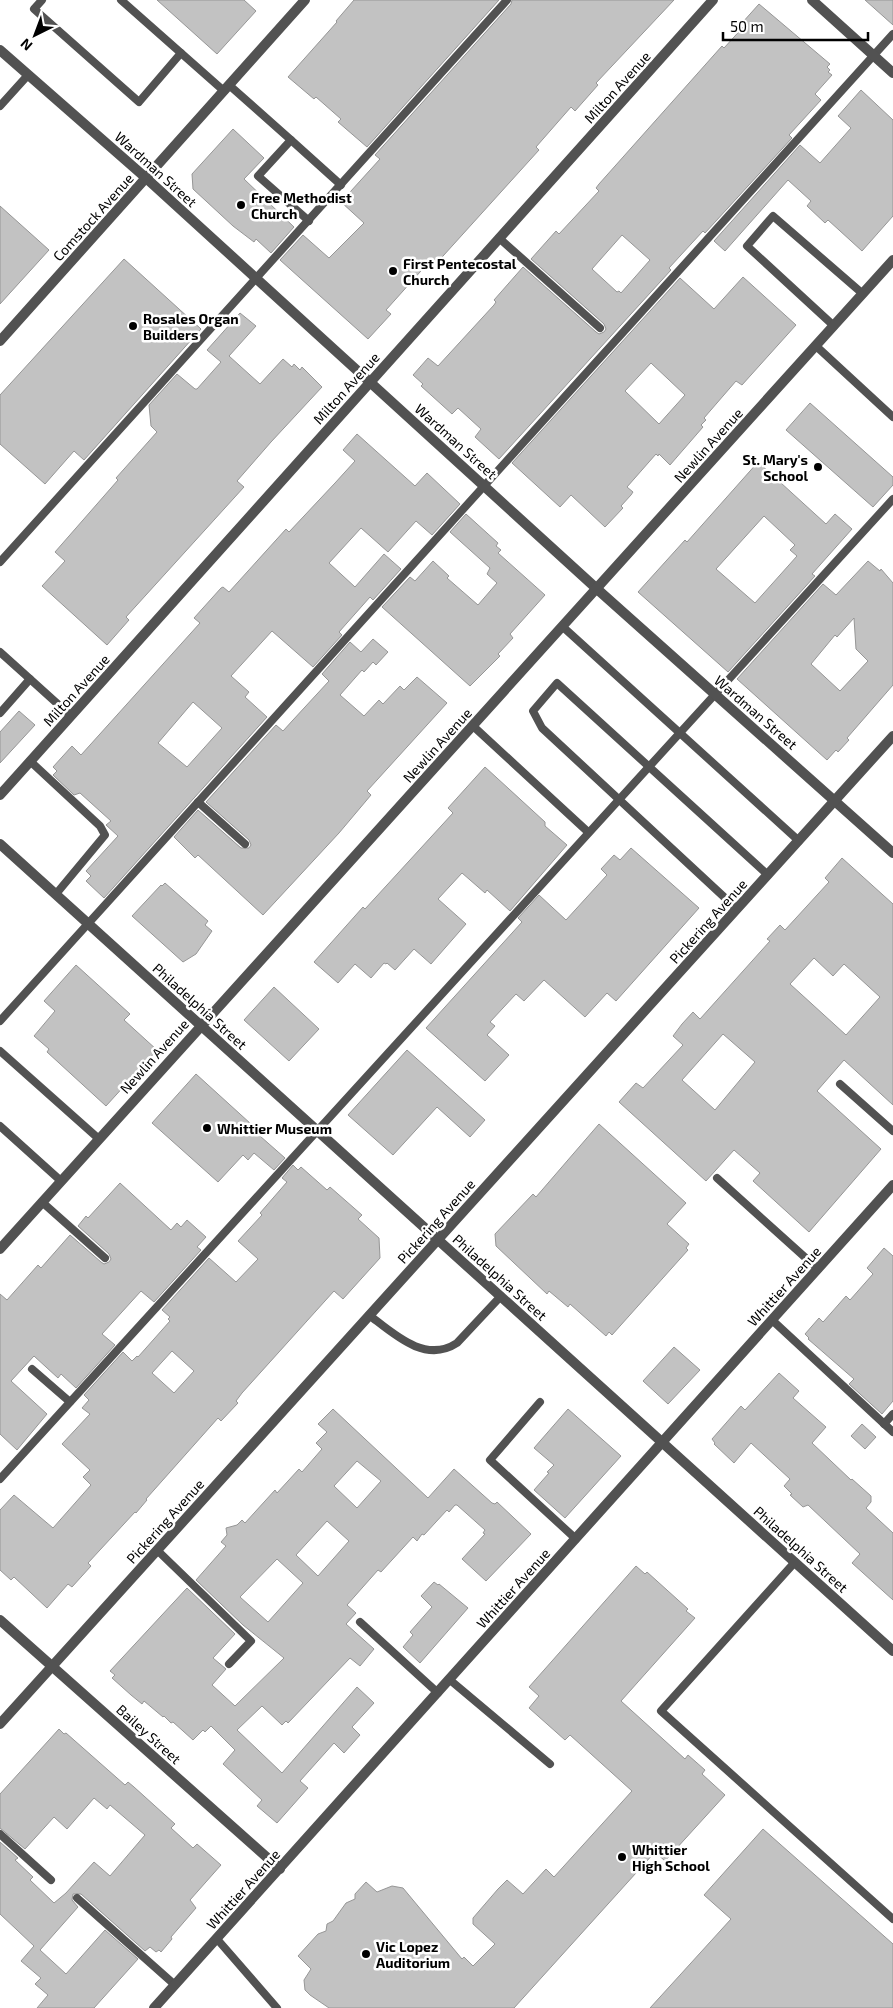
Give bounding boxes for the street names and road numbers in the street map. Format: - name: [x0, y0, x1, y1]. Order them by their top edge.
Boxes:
- street label: Milton Avenue: [580, 48, 654, 126]
- street label: Wardman Street: [112, 128, 200, 210]
- street label: Comstock Avenue: [49, 170, 137, 264]
- street label: Milton Avenue: [309, 349, 383, 427]
- street label: Wardman Street: [412, 400, 500, 482]
- street label: Newlin Avenue: [670, 404, 746, 486]
- street label: Milton Avenue: [39, 651, 113, 729]
- street label: Wardman Street: [711, 671, 801, 753]
- street label: Newlin Avenue: [399, 704, 475, 786]
- street label: Pickering Avenue: [666, 875, 750, 967]
- street label: Philadelphia Street: [149, 959, 251, 1053]
- street label: Newlin Avenue: [116, 1015, 192, 1097]
- street label: Pickering Avenue: [394, 1175, 478, 1267]
- street label: Philadelphia Street: [449, 1230, 551, 1324]
- street label: Whittier Avenue: [744, 1243, 824, 1329]
- street label: Pickering Avenue: [123, 1475, 207, 1567]
- street label: Philadelphia Street: [750, 1502, 852, 1596]
- street label: Whittier Avenue: [473, 1545, 553, 1631]
- street label: Bailey Street: [113, 1701, 185, 1767]
- street label: Whittier Avenue: [203, 1846, 283, 1932]

